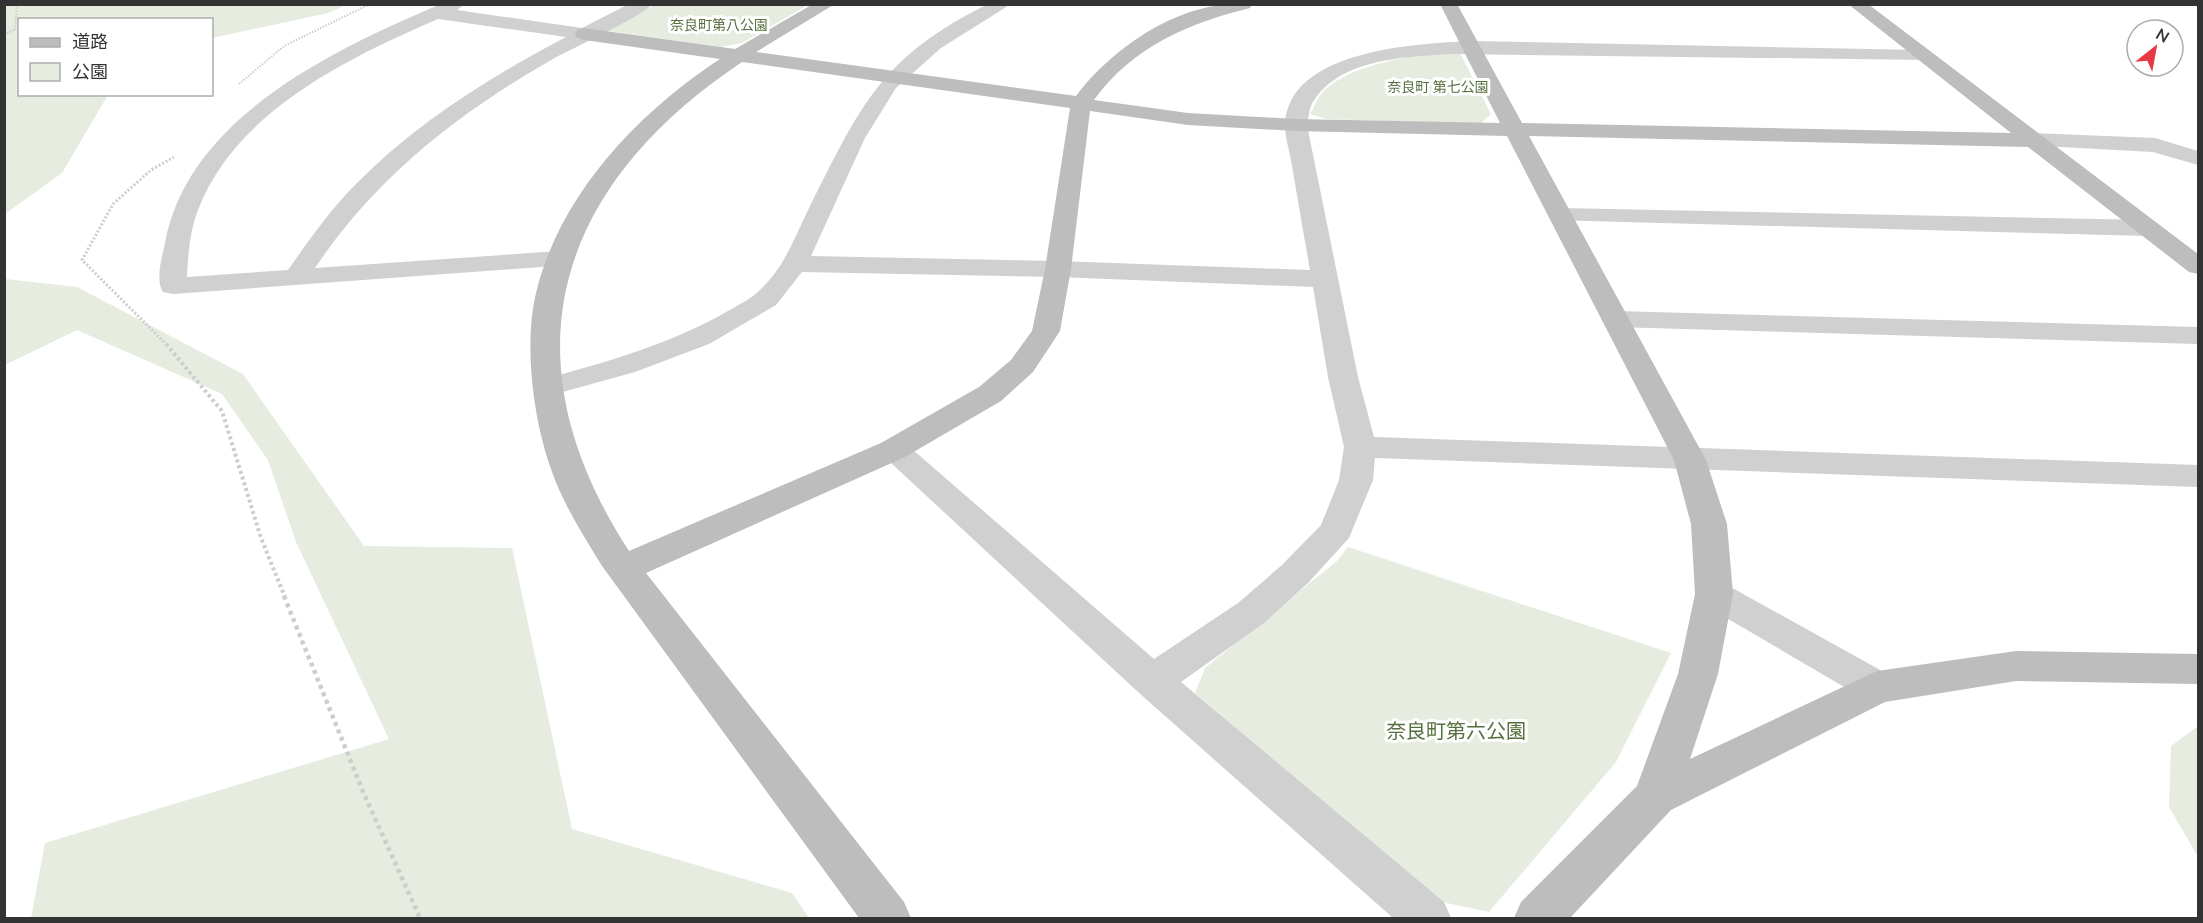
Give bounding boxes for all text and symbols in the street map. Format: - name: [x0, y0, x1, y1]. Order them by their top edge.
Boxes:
- park label: 奈良町第八公園: [670, 16, 768, 34]
- legend: [18, 18, 213, 96]
- north arrow: [2125, 18, 2185, 78]
- text: N: [2152, 23, 2173, 47]
- text: 道路: [72, 30, 108, 53]
- text: 公園: [72, 60, 108, 83]
- park label: 奈良町 第七公園: [1387, 78, 1489, 96]
- park label: 奈良町第六公園: [1386, 718, 1526, 743]

